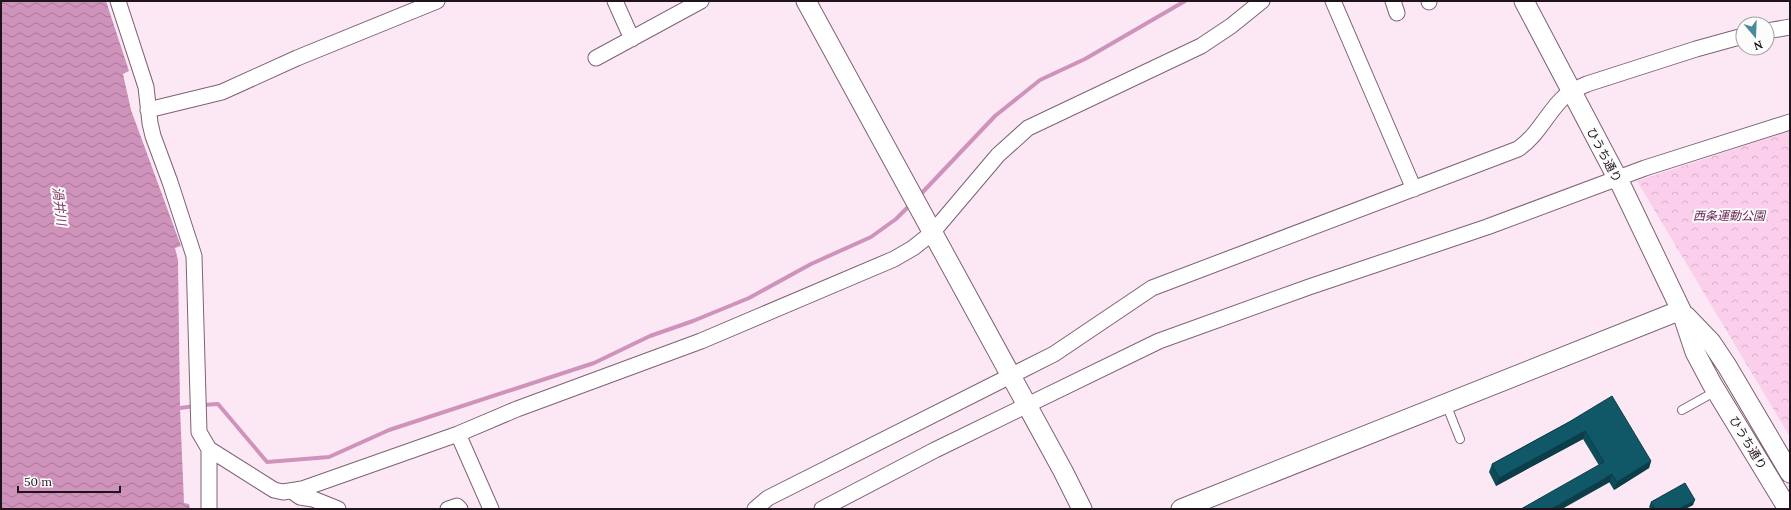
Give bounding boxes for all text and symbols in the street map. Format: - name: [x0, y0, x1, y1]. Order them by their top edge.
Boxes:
- north arrow: [1735, 16, 1775, 56]
- text: N: [1751, 37, 1765, 54]
- street label: ひうち通り: [1584, 125, 1625, 185]
- water label: 渦井川: [49, 186, 71, 228]
- park label: 西条運動公園: [1693, 208, 1767, 223]
- street label: ひうち通り: [1727, 413, 1770, 472]
- scale bar: [18, 468, 120, 494]
- text: 50 m: [24, 474, 52, 489]

